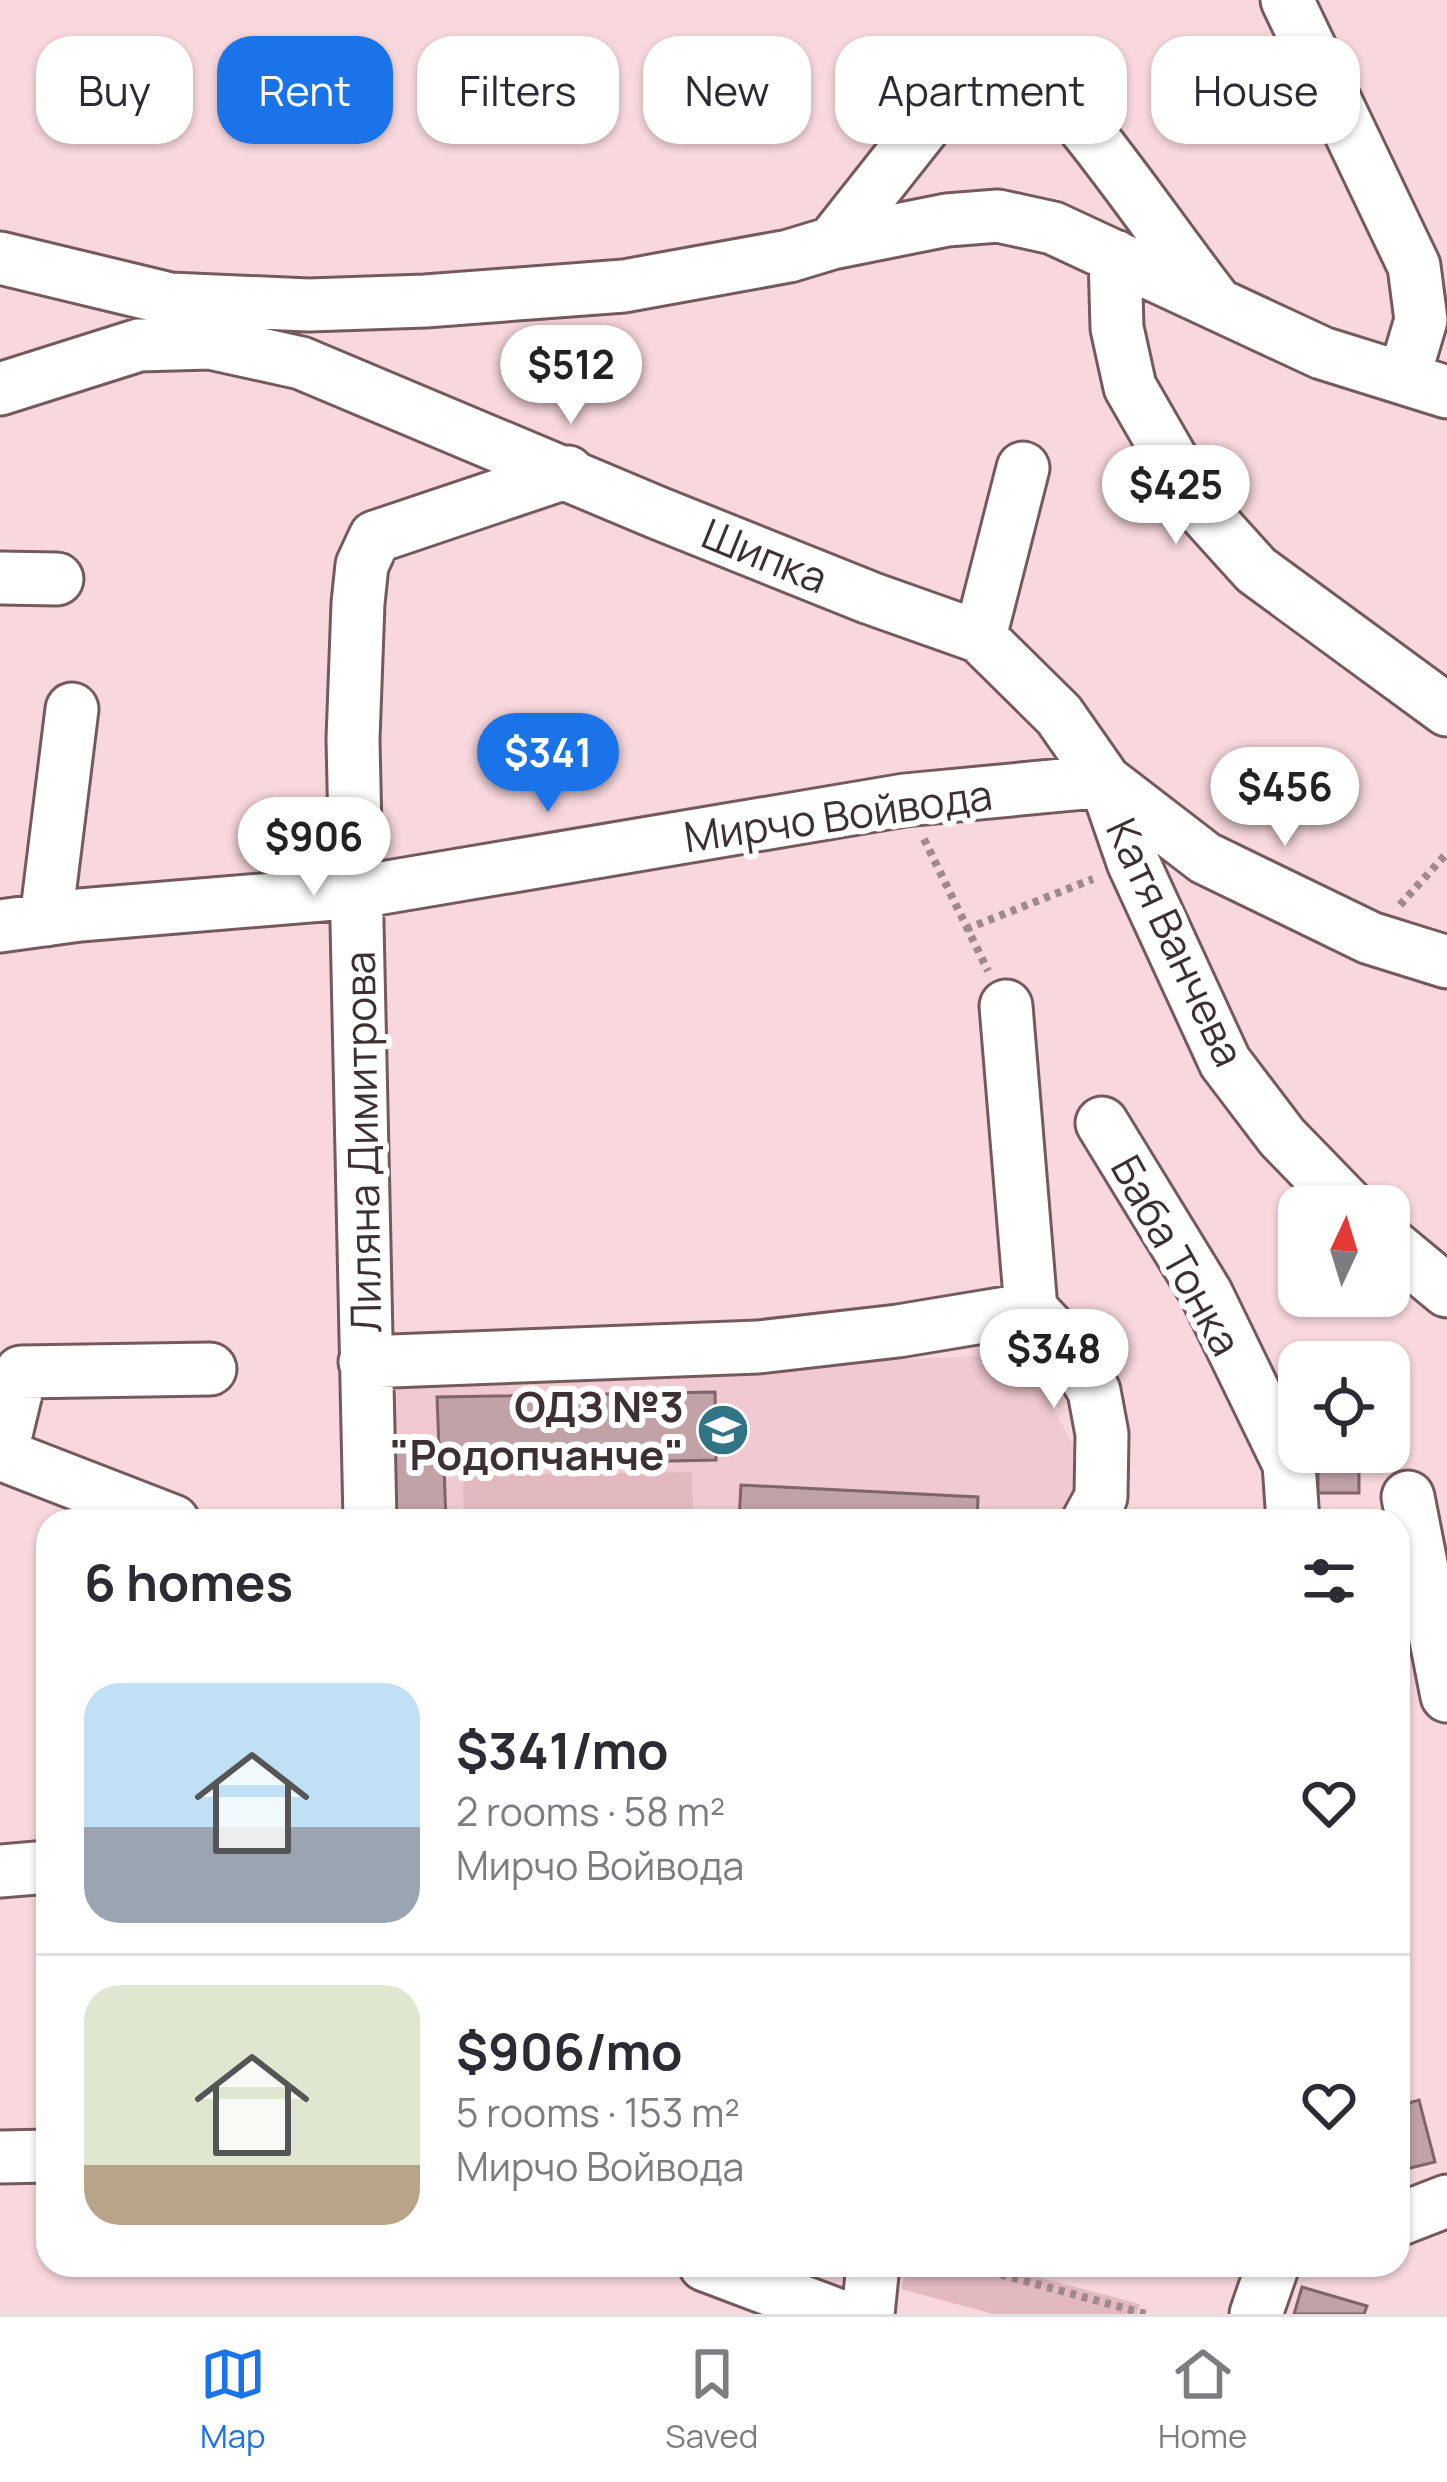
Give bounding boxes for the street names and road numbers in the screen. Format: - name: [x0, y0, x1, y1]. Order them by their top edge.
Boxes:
- street label: Шипка: [694, 504, 836, 606]
- street label: Мирчо Войвода: [680, 765, 996, 865]
- street label: Катя Ванчева: [1093, 809, 1259, 1075]
- street label: Лиляна Димитрова: [330, 951, 394, 1333]
- street label: Баба Тонка: [1098, 1145, 1256, 1365]

